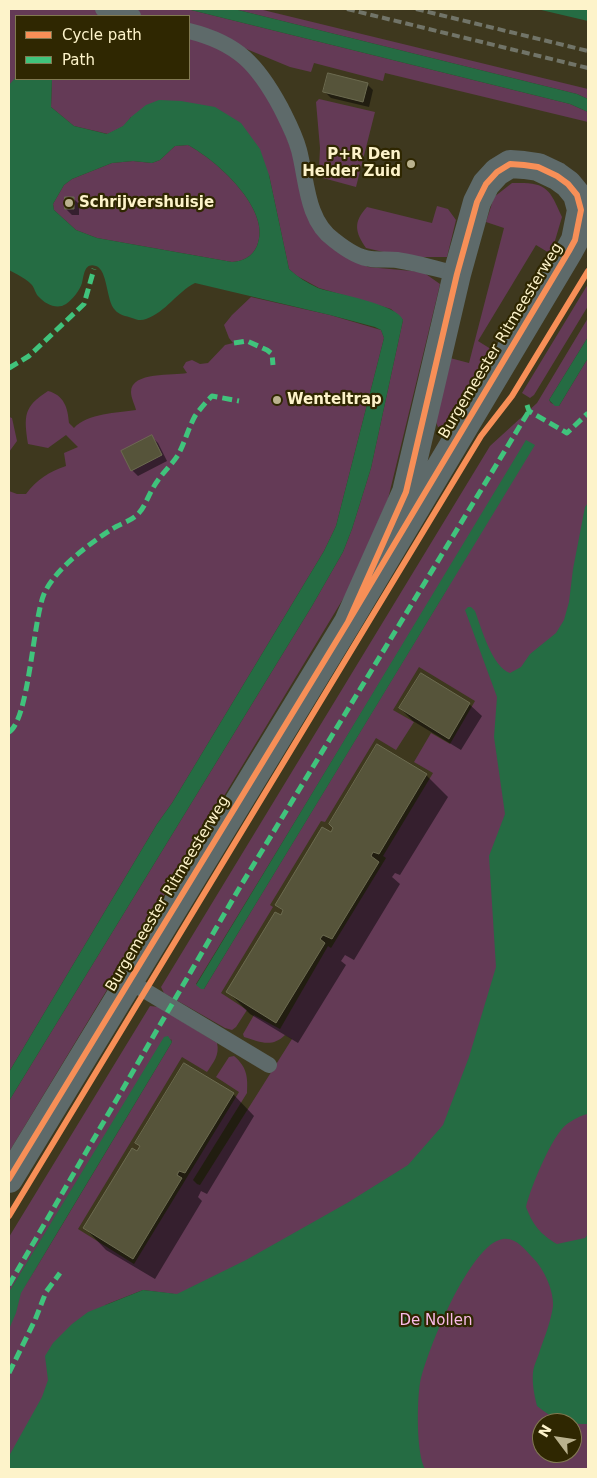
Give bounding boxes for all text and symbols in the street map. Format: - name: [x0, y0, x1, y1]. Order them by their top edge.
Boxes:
- legend: [15, 15, 190, 80]
- text: Cycle path: [62, 26, 142, 44]
- text: Path: [62, 51, 95, 69]
- place label: P+R Den Helder Zuid: [302, 146, 401, 181]
- marker: P+R Den Helder Zuid: [405, 158, 417, 170]
- place label: Schrijvershuisje: [79, 194, 214, 212]
- marker: Schrijvershuisje: [63, 197, 75, 209]
- street label: Burgemeester Ritmeesterweg: [435, 240, 567, 442]
- place label: Wenteltrap: [287, 391, 382, 409]
- marker: Wenteltrap: [271, 394, 283, 406]
- street label: Burgemeester Ritmeesterweg: [102, 793, 234, 995]
- park label: De Nollen: [399, 1312, 473, 1330]
- north arrow: [532, 1413, 582, 1463]
- text: N: [535, 1422, 555, 1440]

